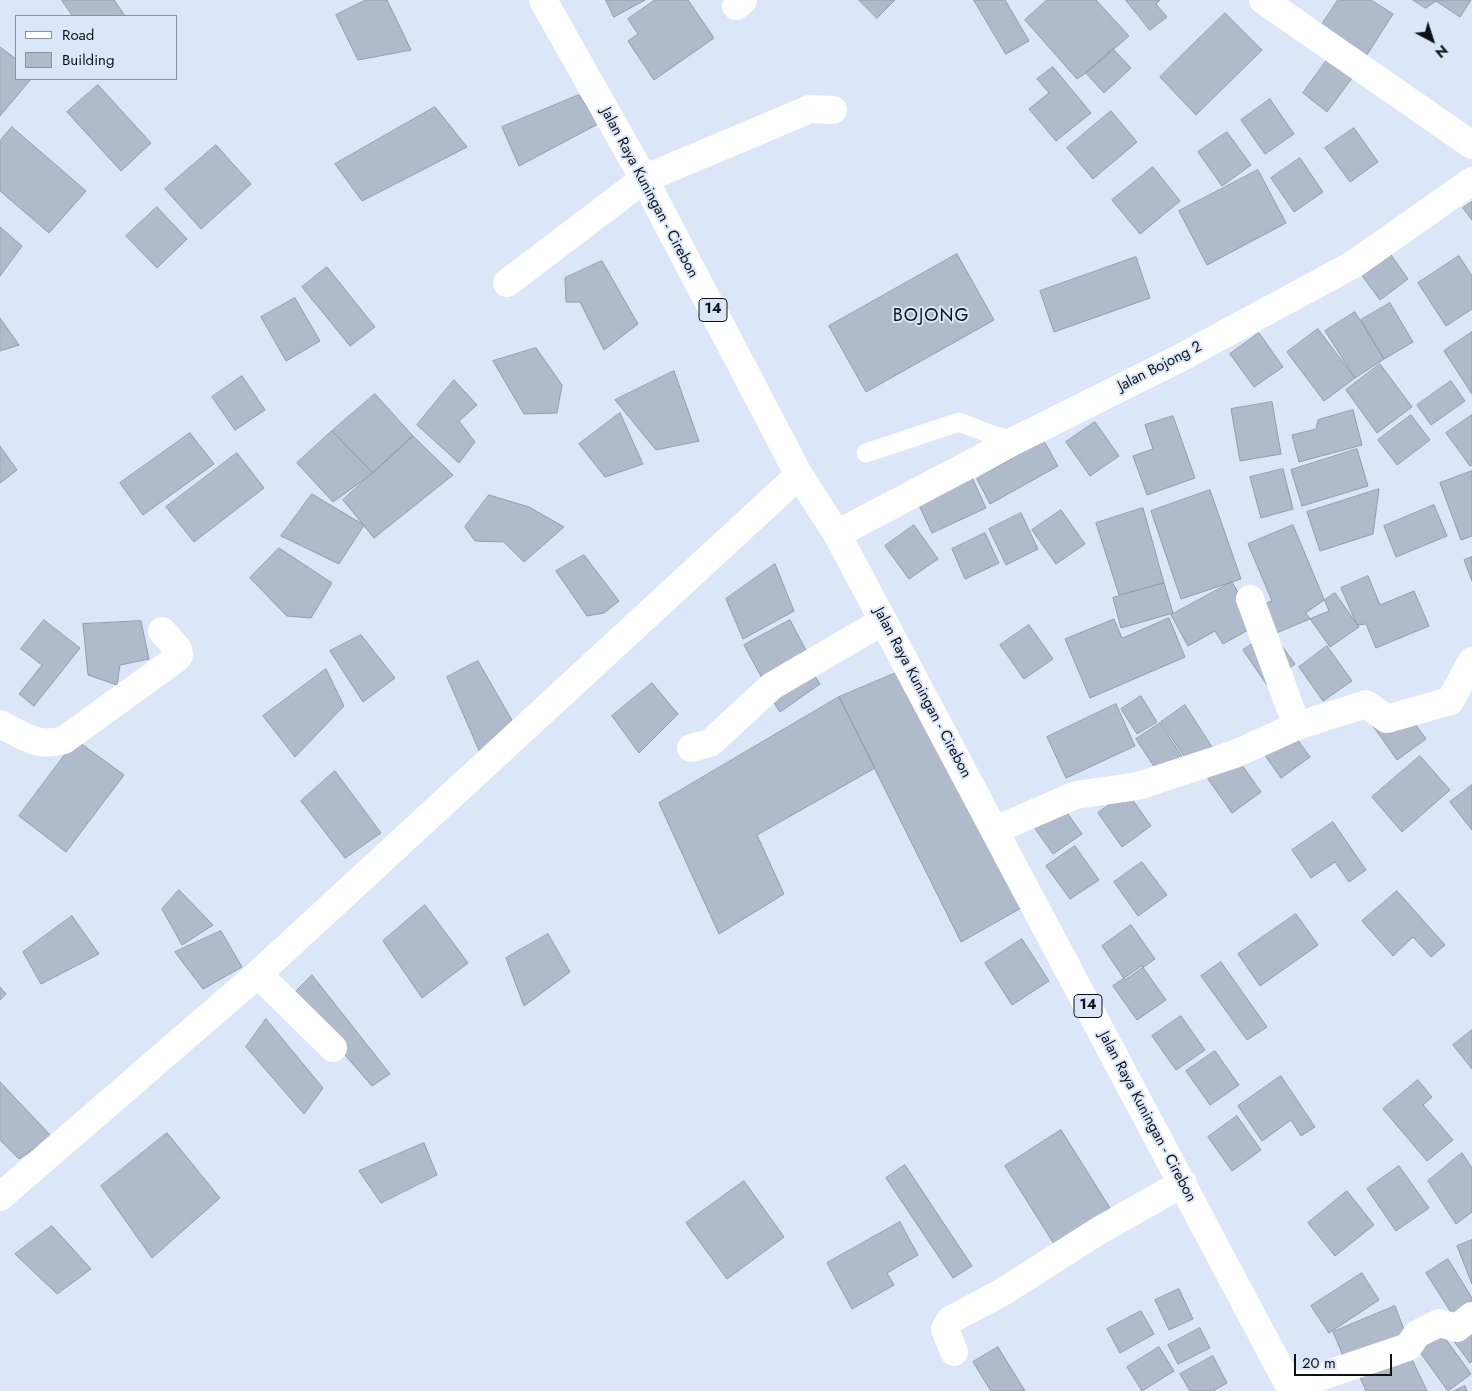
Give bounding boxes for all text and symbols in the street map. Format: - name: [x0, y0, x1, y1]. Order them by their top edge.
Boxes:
- legend: [15, 15, 178, 80]
- north arrow: [1407, 15, 1457, 65]
- text: Road: [62, 24, 94, 46]
- text: N: [1431, 40, 1452, 63]
- text: Building: [62, 49, 114, 71]
- street label: Jalan Raya Kuningan - Cirebon: [596, 105, 702, 281]
- road number: 14: [699, 298, 727, 322]
- district label: BOJONG: [892, 306, 970, 328]
- street label: Jalan Bojong 2: [1115, 338, 1205, 396]
- street label: Jalan Raya Kuningan - Cirebon: [869, 605, 975, 781]
- road number: 14: [1074, 994, 1102, 1018]
- street label: Jalan Raya Kuningan - Cirebon: [1094, 1029, 1200, 1205]
- scale bar: [1297, 1344, 1394, 1376]
- text: 20 m: [1302, 1352, 1336, 1374]

